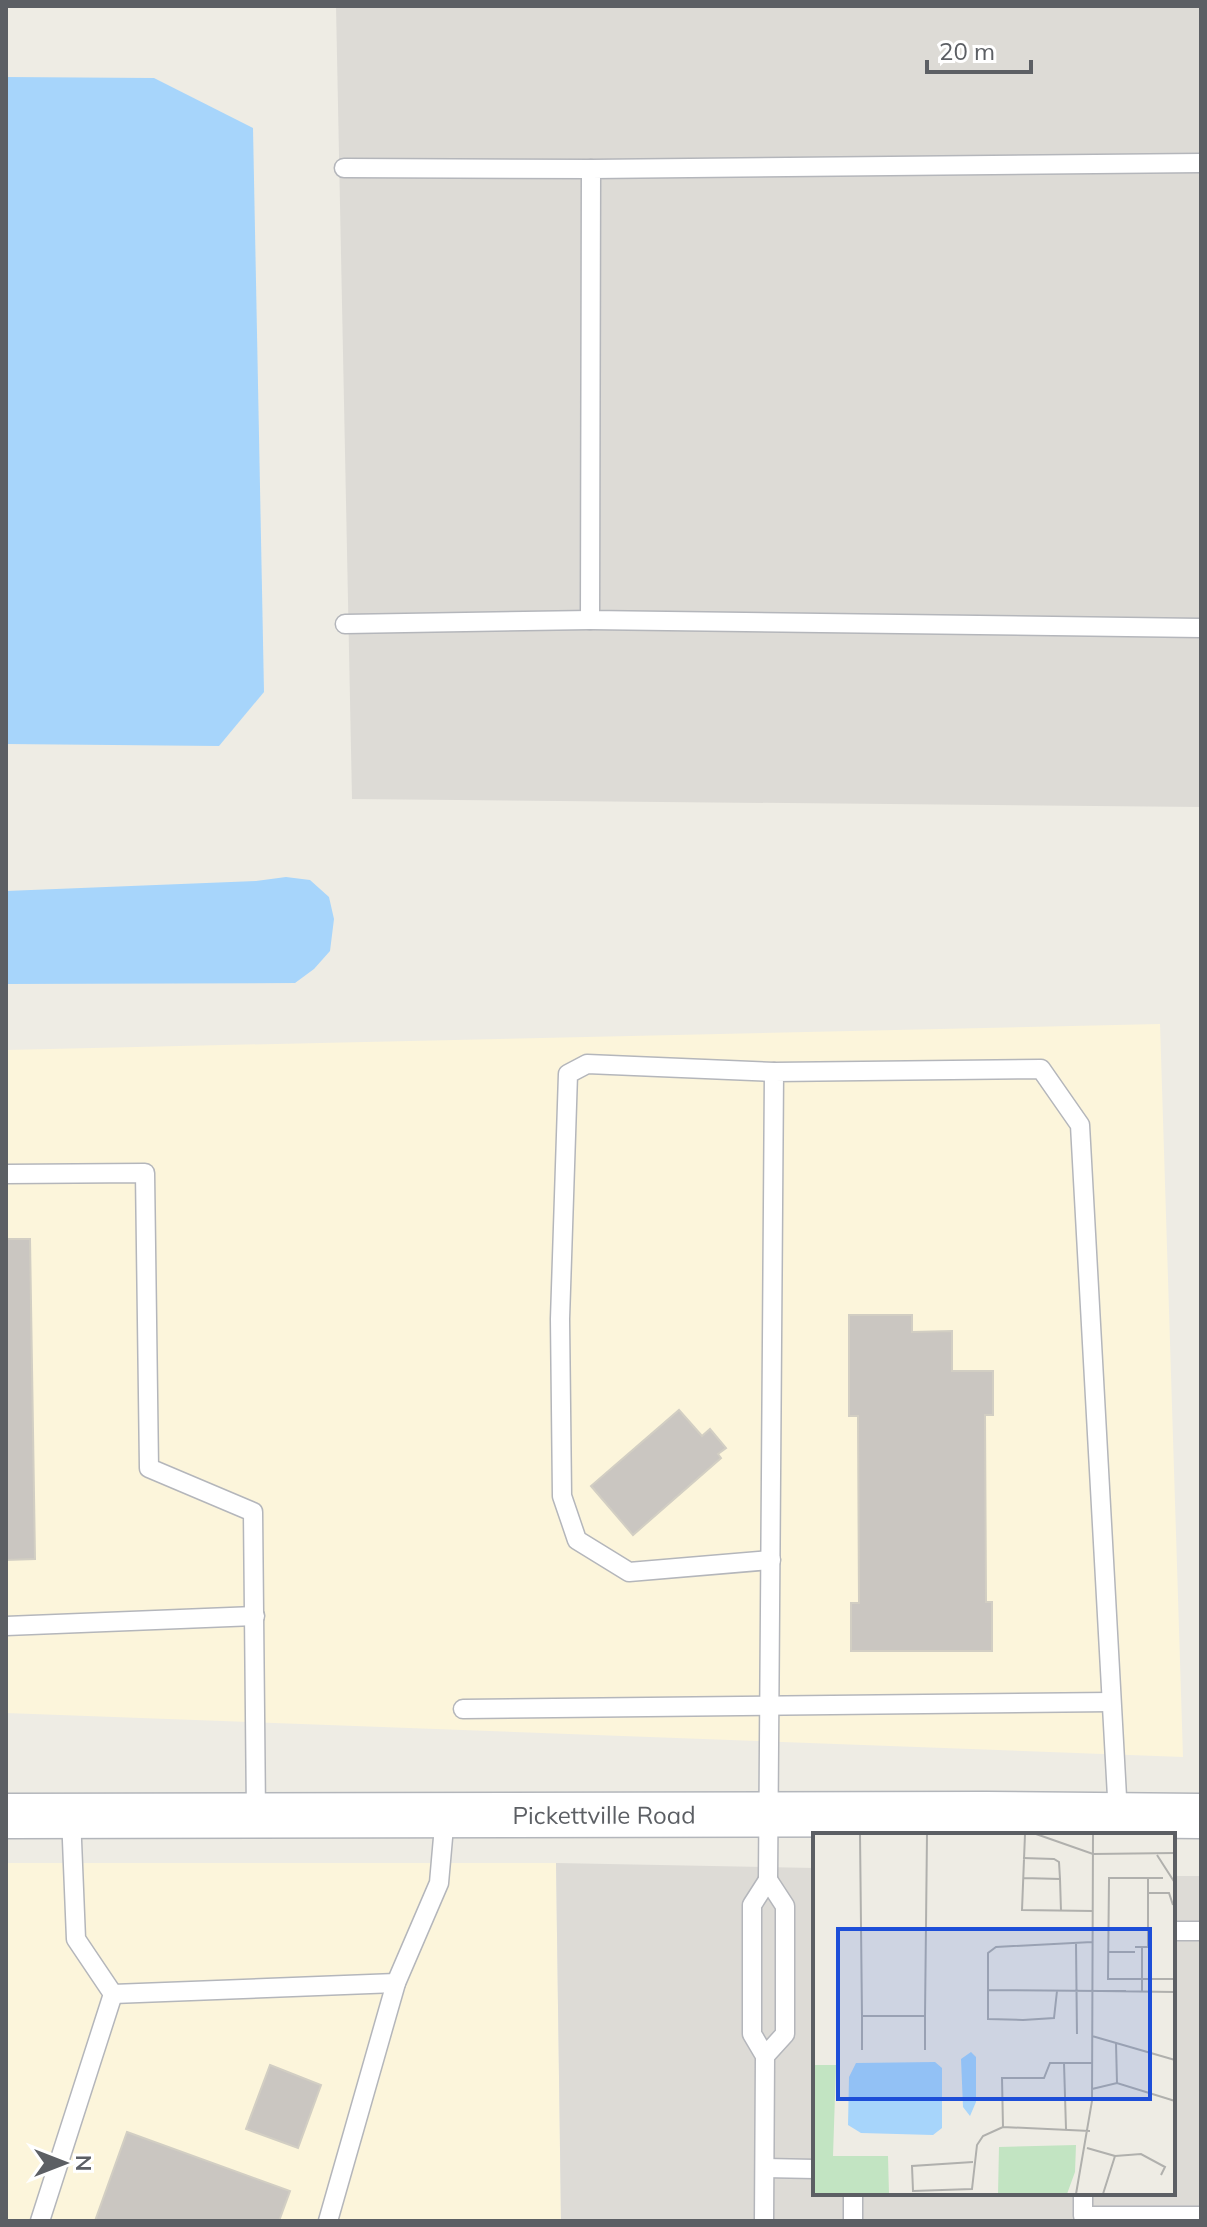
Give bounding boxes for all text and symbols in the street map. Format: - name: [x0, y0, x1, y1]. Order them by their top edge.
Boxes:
- scale bar: [927, 24, 1031, 74]
- text: 20 m: [939, 36, 995, 66]
- street label: Pickettville Road: [512, 1800, 696, 1830]
- inset map: [813, 1833, 1175, 2195]
- north arrow: [24, 2123, 104, 2203]
- text: N: [70, 2155, 98, 2171]

